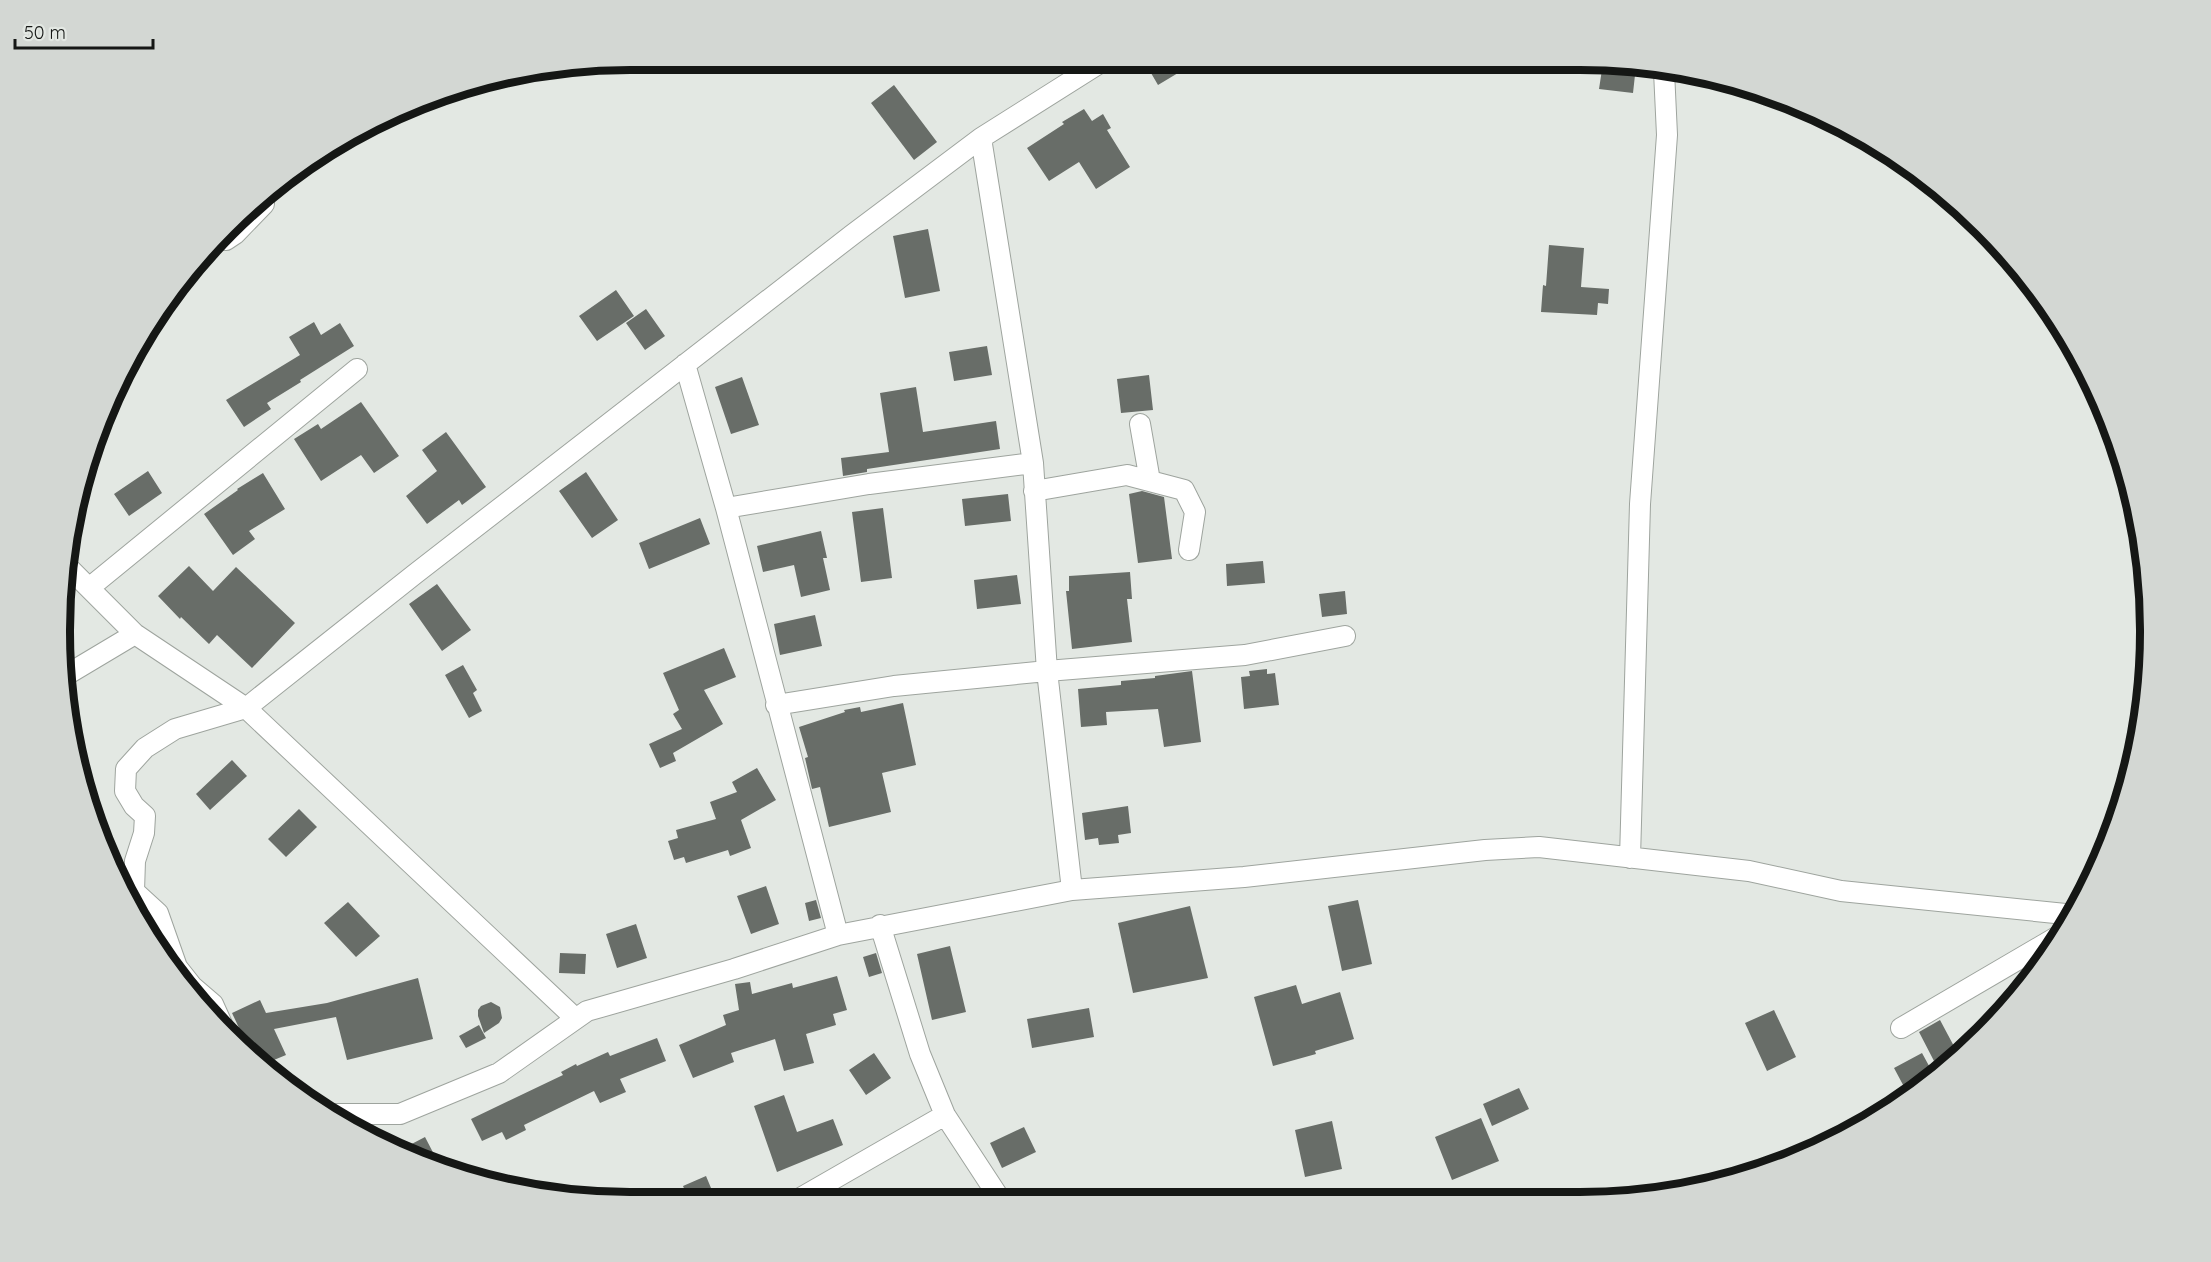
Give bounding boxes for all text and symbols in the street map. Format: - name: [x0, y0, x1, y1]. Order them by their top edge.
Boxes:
- scale bar: [15, 12, 153, 50]
- text: 50 m: [24, 21, 66, 44]

